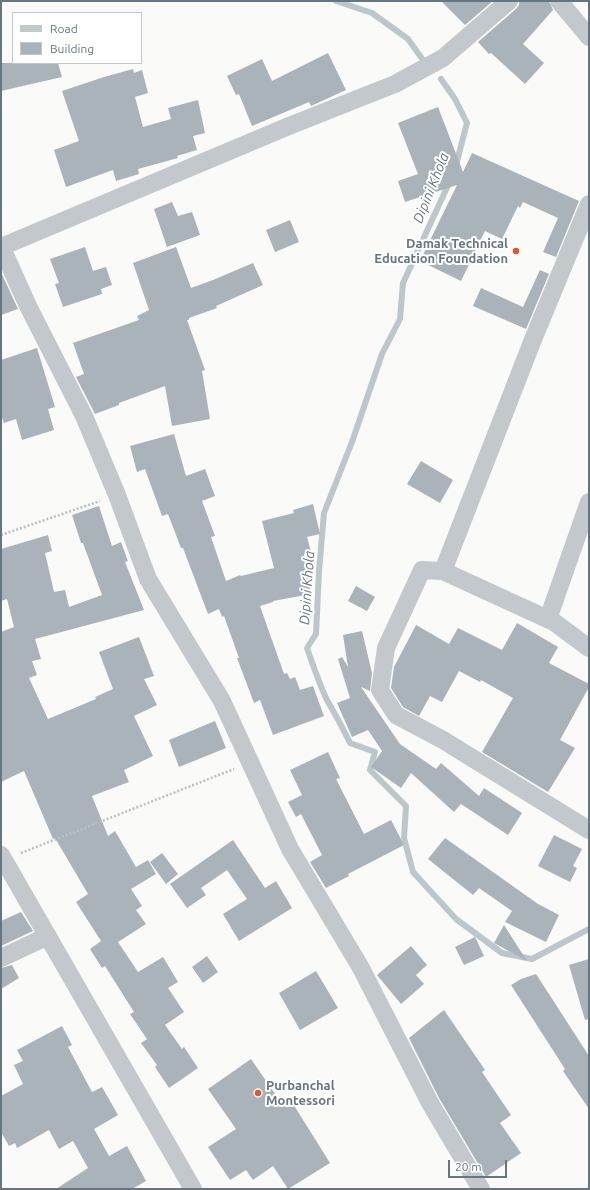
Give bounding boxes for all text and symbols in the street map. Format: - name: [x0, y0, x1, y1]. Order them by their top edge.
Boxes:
- legend: [12, 12, 142, 64]
- text: Road: [50, 22, 78, 35]
- text: Building: [50, 42, 94, 55]
- water label: Dipini Khola: [409, 150, 453, 226]
- place label: Damak Technical Education Foundation: [374, 236, 508, 267]
- marker: Damak Technical Education Foundation: [511, 246, 521, 256]
- water label: Dipini Khola: [296, 550, 318, 626]
- place label: Purbanchal Montessori: [266, 1078, 335, 1109]
- marker: Purbanchal Montessori: [253, 1088, 263, 1098]
- scale bar: [450, 1152, 509, 1178]
- text: 20 m: [455, 1160, 482, 1173]

